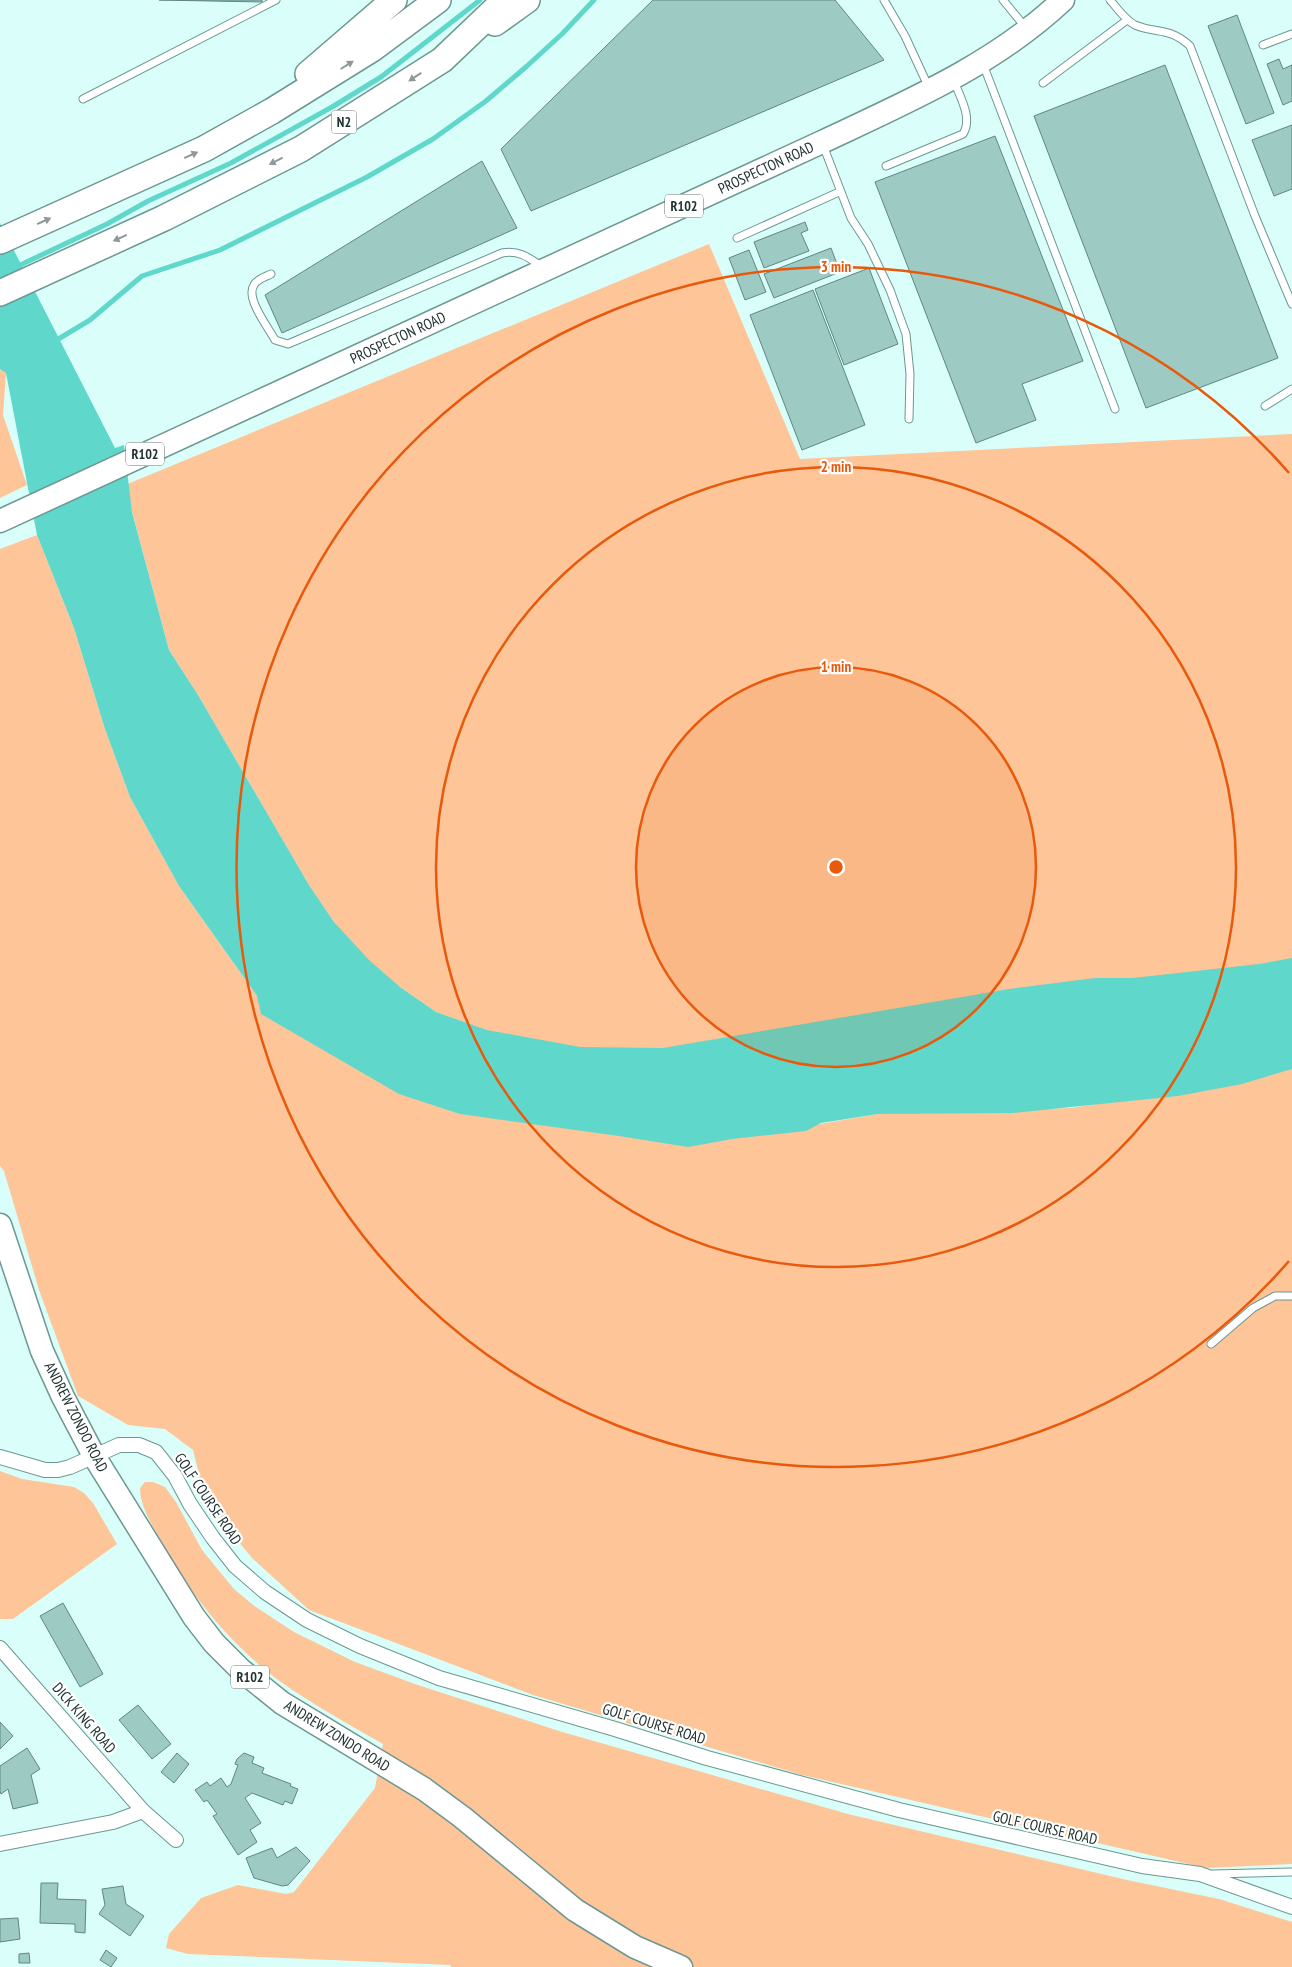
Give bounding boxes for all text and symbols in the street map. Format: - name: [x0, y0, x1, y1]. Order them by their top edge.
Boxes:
- one-way arrow: [340, 60, 353, 70]
- one-way arrow: [409, 72, 422, 82]
- road number: N2: [332, 110, 356, 134]
- street label: PROSPECTON ROAD: [715, 137, 817, 198]
- one-way arrow: [184, 151, 198, 159]
- one-way arrow: [269, 157, 284, 165]
- road number: R102: [665, 195, 703, 218]
- one-way arrow: [37, 216, 51, 224]
- one-way arrow: [113, 235, 127, 243]
- text: 3 min: [821, 257, 851, 276]
- street label: PROSPECTON ROAD: [347, 307, 449, 368]
- road number: R102: [126, 442, 164, 466]
- text: 2 min: [821, 457, 851, 476]
- text: 1 min: [821, 657, 851, 676]
- centre of rings: [827, 858, 845, 876]
- street label: ANDREW ZONDO ROAD: [41, 1359, 112, 1475]
- street label: GOLF COURSE ROAD: [171, 1449, 246, 1548]
- road number: R102: [231, 1665, 269, 1688]
- street label: DICK KING ROAD: [48, 1678, 120, 1757]
- street label: ANDREW ZONDO ROAD: [281, 1695, 394, 1776]
- street label: GOLF COURSE ROAD: [600, 1699, 708, 1748]
- street label: GOLF COURSE ROAD: [991, 1806, 1099, 1849]

